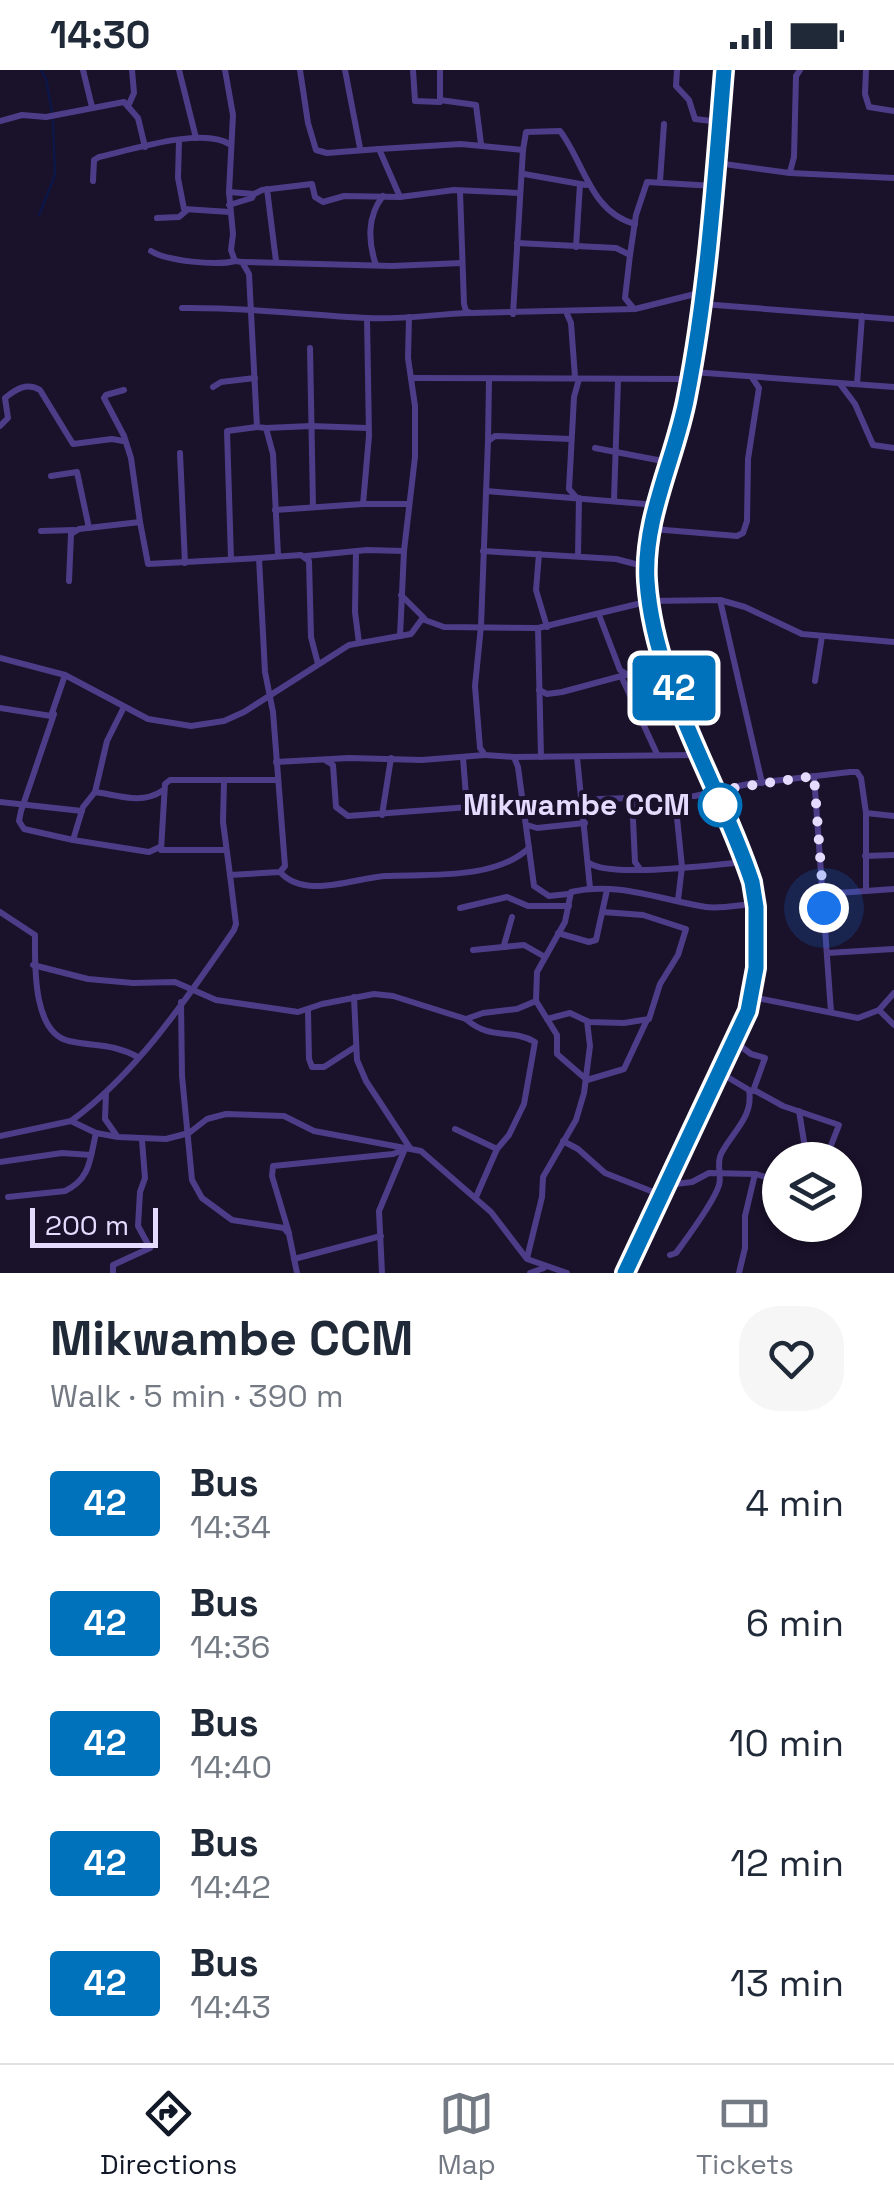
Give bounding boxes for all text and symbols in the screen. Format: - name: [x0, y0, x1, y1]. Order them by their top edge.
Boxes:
- text: 14:30: [50, 11, 150, 59]
- line badge: 42: [629, 656, 719, 720]
- text: 42: [652, 666, 696, 710]
- marker: Mikwambe CCM: [699, 784, 741, 826]
- place label: Mikwambe CCM: [463, 785, 690, 824]
- your location: [799, 883, 849, 933]
- map controls: [762, 1142, 862, 1242]
- button: layers: [762, 1142, 862, 1242]
- scale bar: [30, 1203, 158, 1248]
- text: 200 m: [45, 1207, 129, 1243]
- button: heart: [739, 1306, 844, 1411]
- text: Mikwambe CCM: [50, 1308, 413, 1369]
- text: Walk · 5 min · 390 m: [50, 1376, 344, 1416]
- text: Bus: [190, 1459, 259, 1507]
- text: 4 min: [745, 1479, 844, 1527]
- text: 42: [83, 1481, 127, 1525]
- text: 14:34: [190, 1507, 271, 1547]
- text: Bus: [190, 1579, 259, 1627]
- text: 6 min: [746, 1599, 844, 1647]
- text: 42: [83, 1601, 127, 1645]
- text: 14:36: [190, 1627, 270, 1667]
- text: Bus: [190, 1699, 259, 1747]
- text: 10 min: [729, 1719, 844, 1767]
- text: 42: [83, 1721, 127, 1765]
- text: 14:40: [190, 1747, 272, 1787]
- text: Bus: [190, 1819, 259, 1867]
- text: 12 min: [730, 1839, 844, 1887]
- text: 42: [83, 1841, 127, 1885]
- text: 14:42: [190, 1867, 271, 1907]
- text: Bus: [190, 1939, 259, 1987]
- text: 13 min: [730, 1959, 844, 2007]
- text: 42: [83, 1961, 127, 2005]
- text: 14:43: [190, 1987, 271, 2027]
- tab: Directions: [100, 2086, 237, 2182]
- tab: Map: [438, 2086, 496, 2182]
- tab: Tickets: [696, 2086, 794, 2182]

